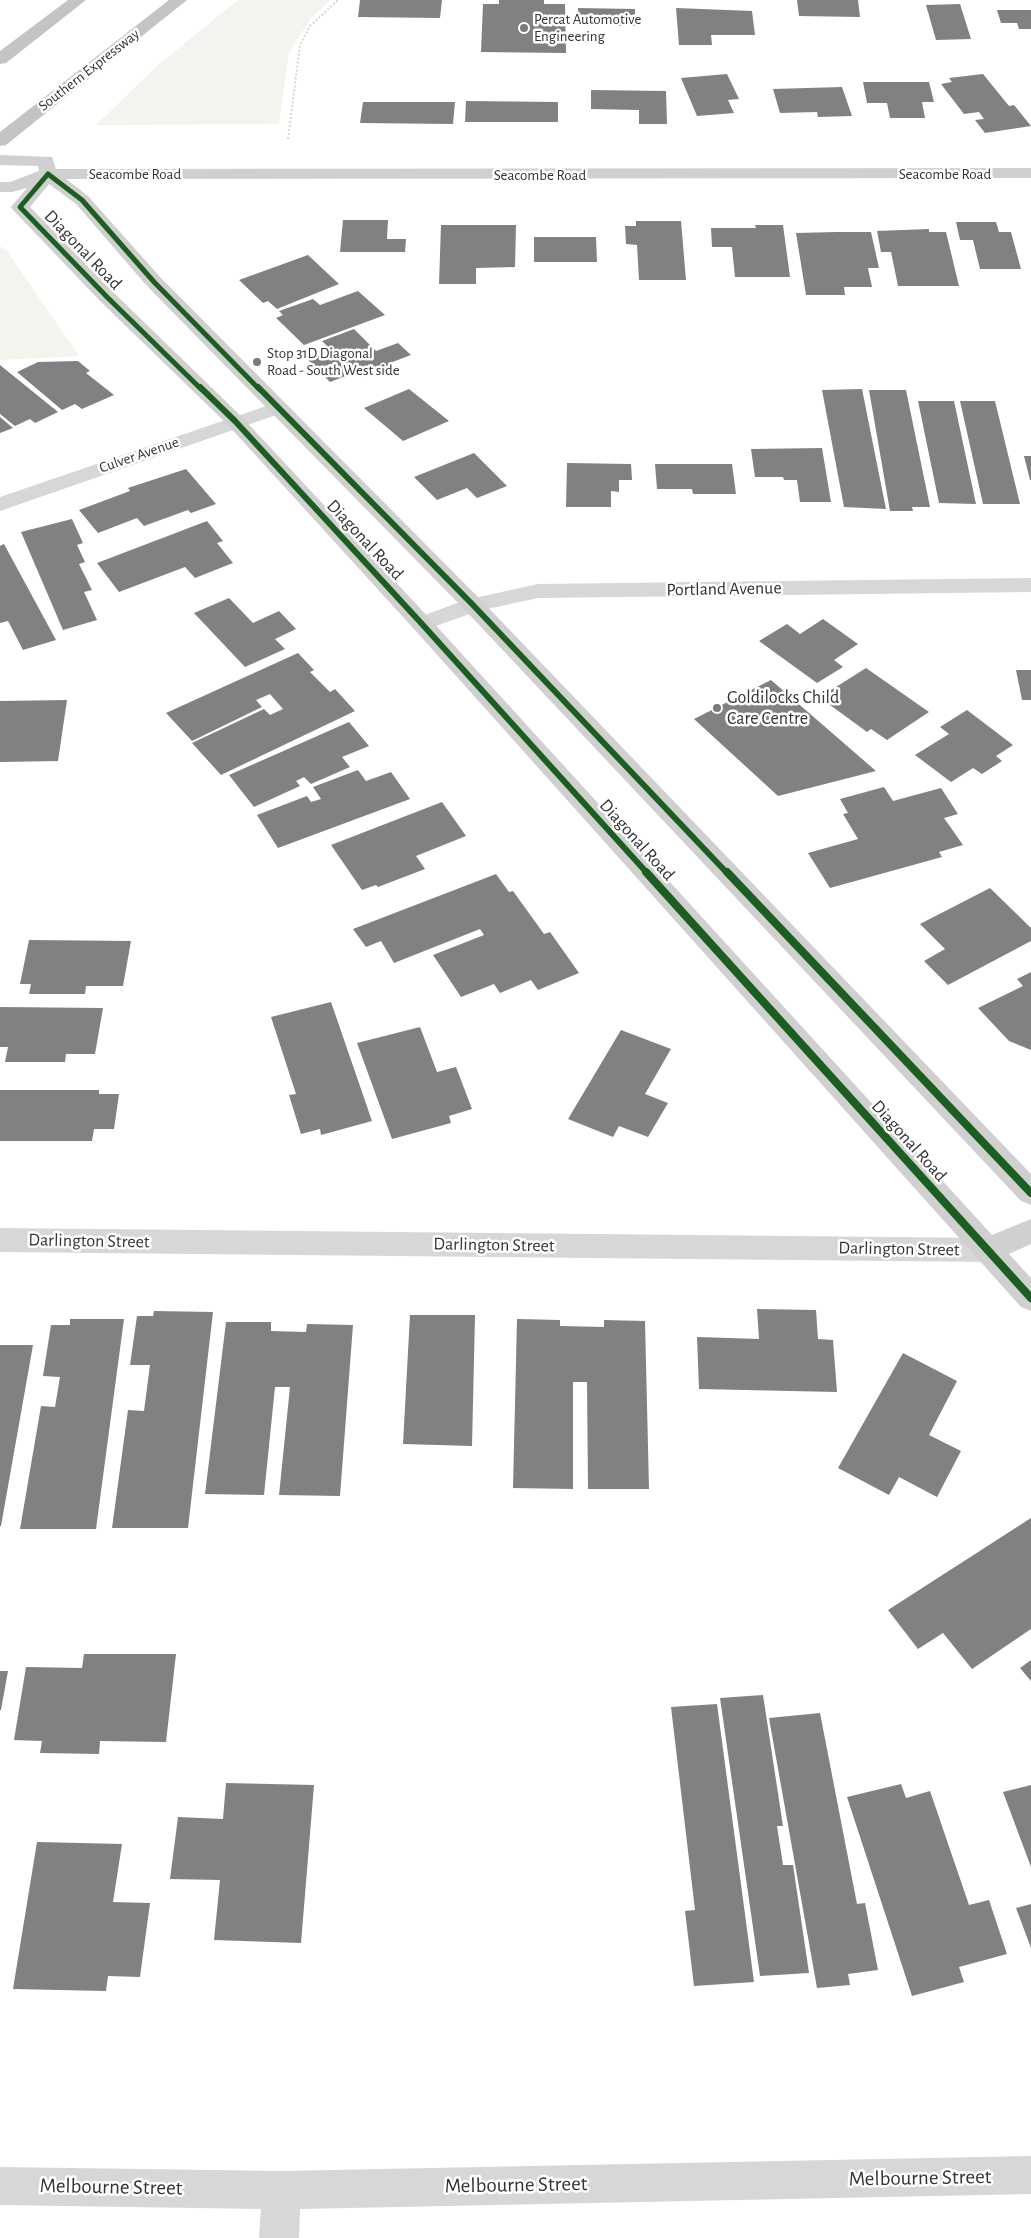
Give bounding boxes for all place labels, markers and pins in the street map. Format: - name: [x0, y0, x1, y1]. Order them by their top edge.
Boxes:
- place label: Percat Automotive Engineering: [534, 10, 641, 45]
- marker: Percat Automotive Engineering: [518, 22, 530, 34]
- place label: Stop 31D Diagonal Road - South West side: [267, 344, 400, 379]
- marker: Stop 31D Diagonal Road - South West side: [251, 356, 263, 368]
- place label: Goldilocks Child Care Centre: [727, 687, 839, 730]
- marker: Goldilocks Child Care Centre: [711, 702, 723, 714]

